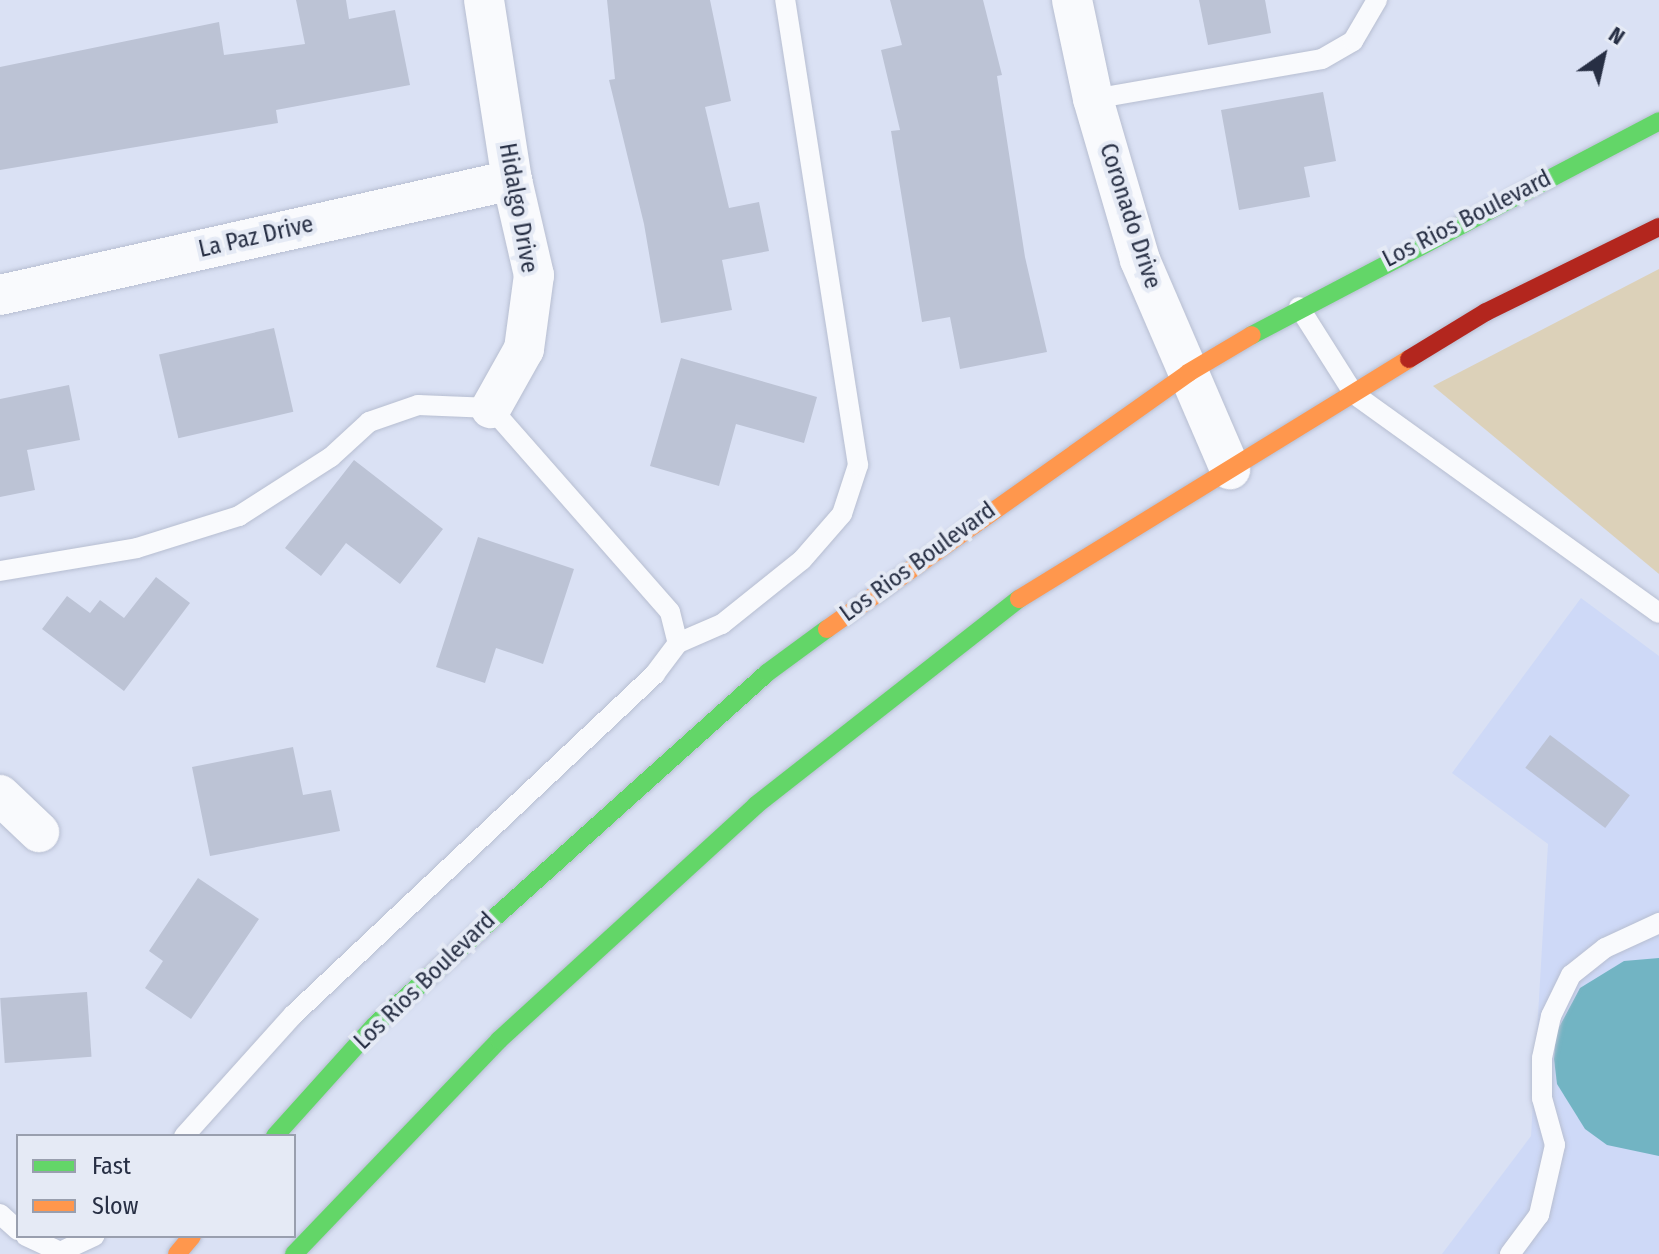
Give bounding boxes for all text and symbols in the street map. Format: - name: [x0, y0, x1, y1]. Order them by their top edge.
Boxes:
- north arrow: [1563, 16, 1643, 96]
- text: N: [1604, 21, 1630, 51]
- street label: Coronado Drive: [1093, 140, 1167, 292]
- street label: Hidalgo Drive: [492, 141, 544, 275]
- street label: Los Rios Boulevard: [1378, 164, 1556, 274]
- street label: La Paz Drive: [196, 210, 316, 264]
- street label: Los Rios Boulevard: [835, 496, 1001, 628]
- street label: Los Rios Boulevard: [348, 906, 502, 1056]
- legend: [16, 1134, 296, 1238]
- text: Fast: [92, 1152, 131, 1180]
- text: Slow: [92, 1192, 138, 1220]

